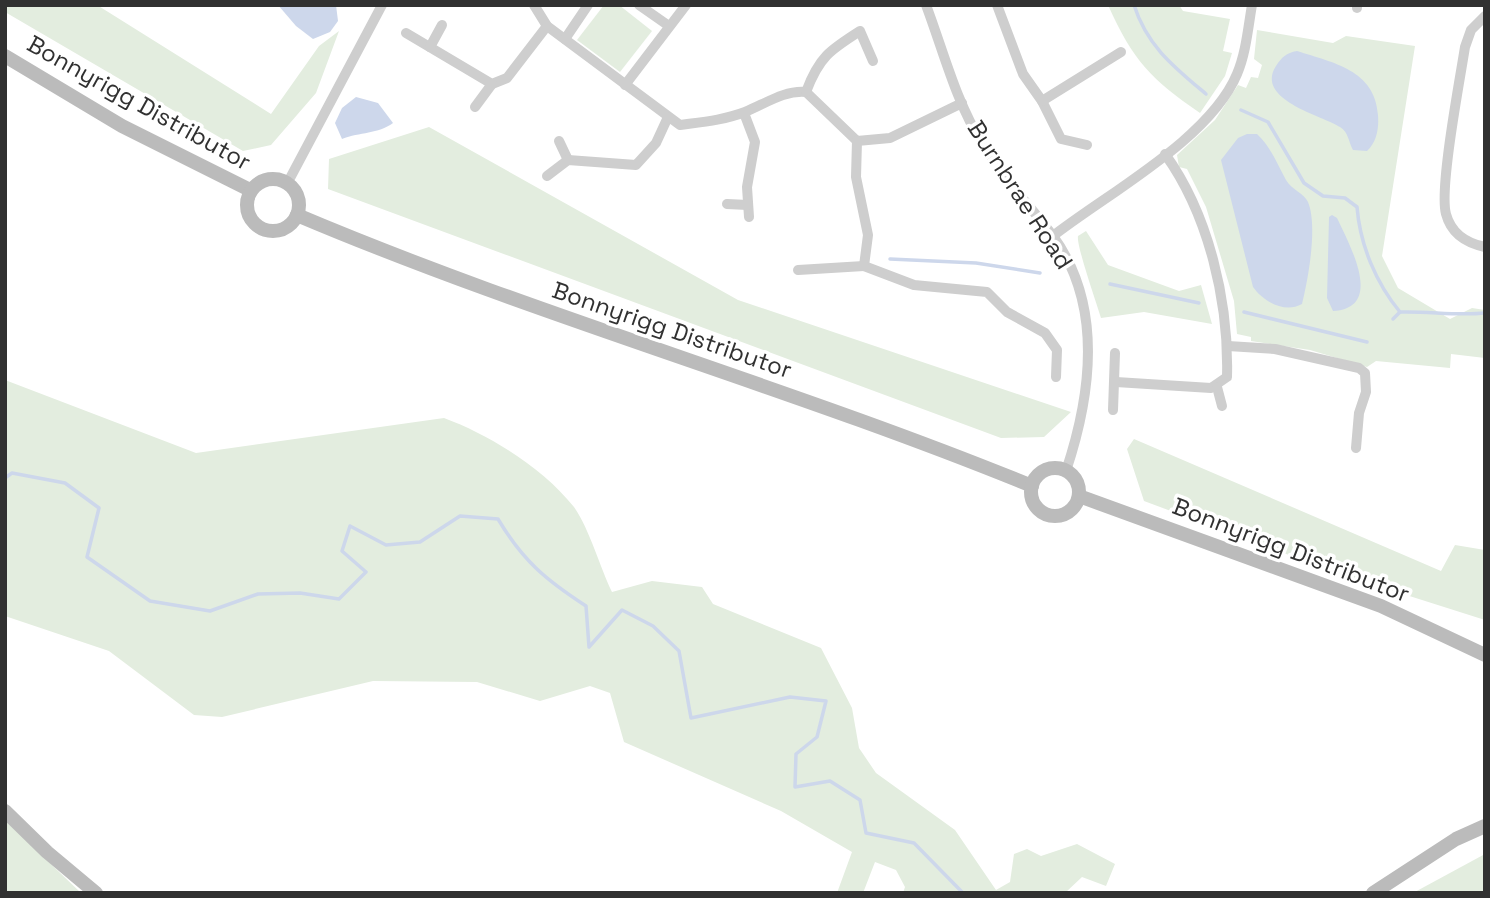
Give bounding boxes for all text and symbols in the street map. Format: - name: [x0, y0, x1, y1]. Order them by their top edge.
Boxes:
- street label: Bonnyrigg Distributor: [22, 28, 257, 177]
- street label: Burnbrae Road: [961, 115, 1080, 275]
- street label: Bonnyrigg Distributor: [548, 274, 796, 385]
- street label: Bonnyrigg Distributor: [1168, 490, 1414, 609]

